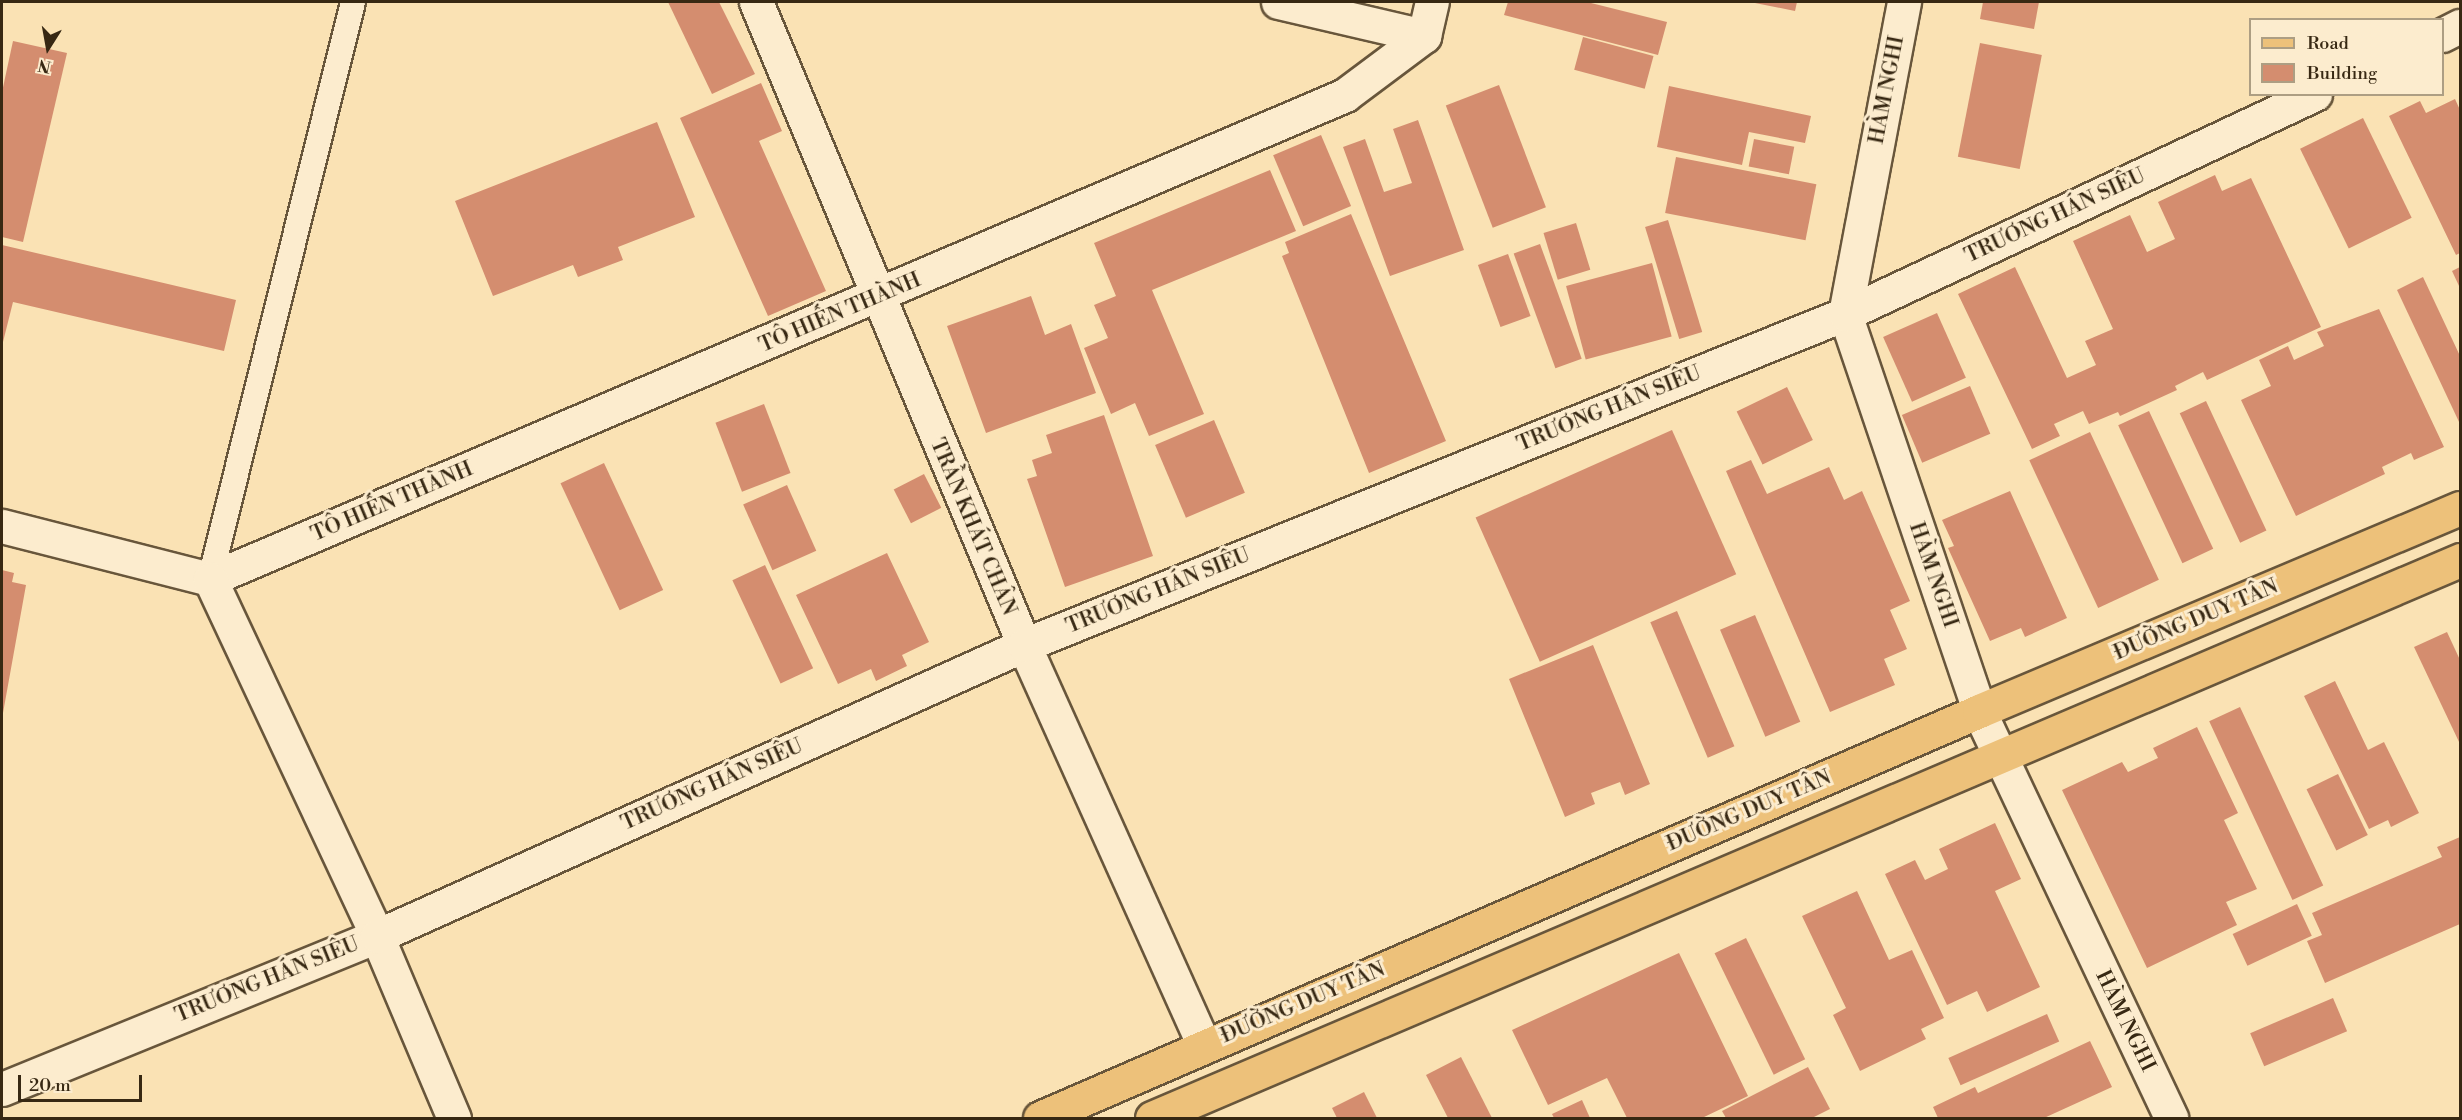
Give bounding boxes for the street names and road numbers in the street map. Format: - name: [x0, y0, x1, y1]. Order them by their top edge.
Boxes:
- street label: HÀM NGHI: [1864, 34, 1910, 146]
- street label: TRƯƠNG HÁN SIÊU: [1961, 163, 2149, 269]
- street label: TÔ HIẾN THÀNH: [755, 268, 925, 358]
- street label: TRƯƠNG HÁN SIÊU: [1513, 361, 1705, 457]
- street label: TRẦN KHÁT CHÂN: [924, 435, 1022, 619]
- street label: TÔ HIẾN THÀNH: [307, 457, 477, 547]
- street label: HÀM NGHI: [1903, 519, 1963, 631]
- street label: TRƯƠNG HÁN SIÊU: [1062, 543, 1254, 639]
- street label: ĐƯỜNG DUY TÂN: [2110, 574, 2282, 666]
- street label: TRƯƠNG HÁN SIÊU: [617, 734, 807, 836]
- street label: ĐƯỜNG DUY TÂN: [1663, 765, 1835, 857]
- street label: TRƯƠNG HÁN SIÊU: [171, 932, 363, 1028]
- street label: ĐƯỜNG DUY TÂN: [1217, 957, 1389, 1049]
- street label: HÀM NGHI: [2090, 966, 2160, 1076]

